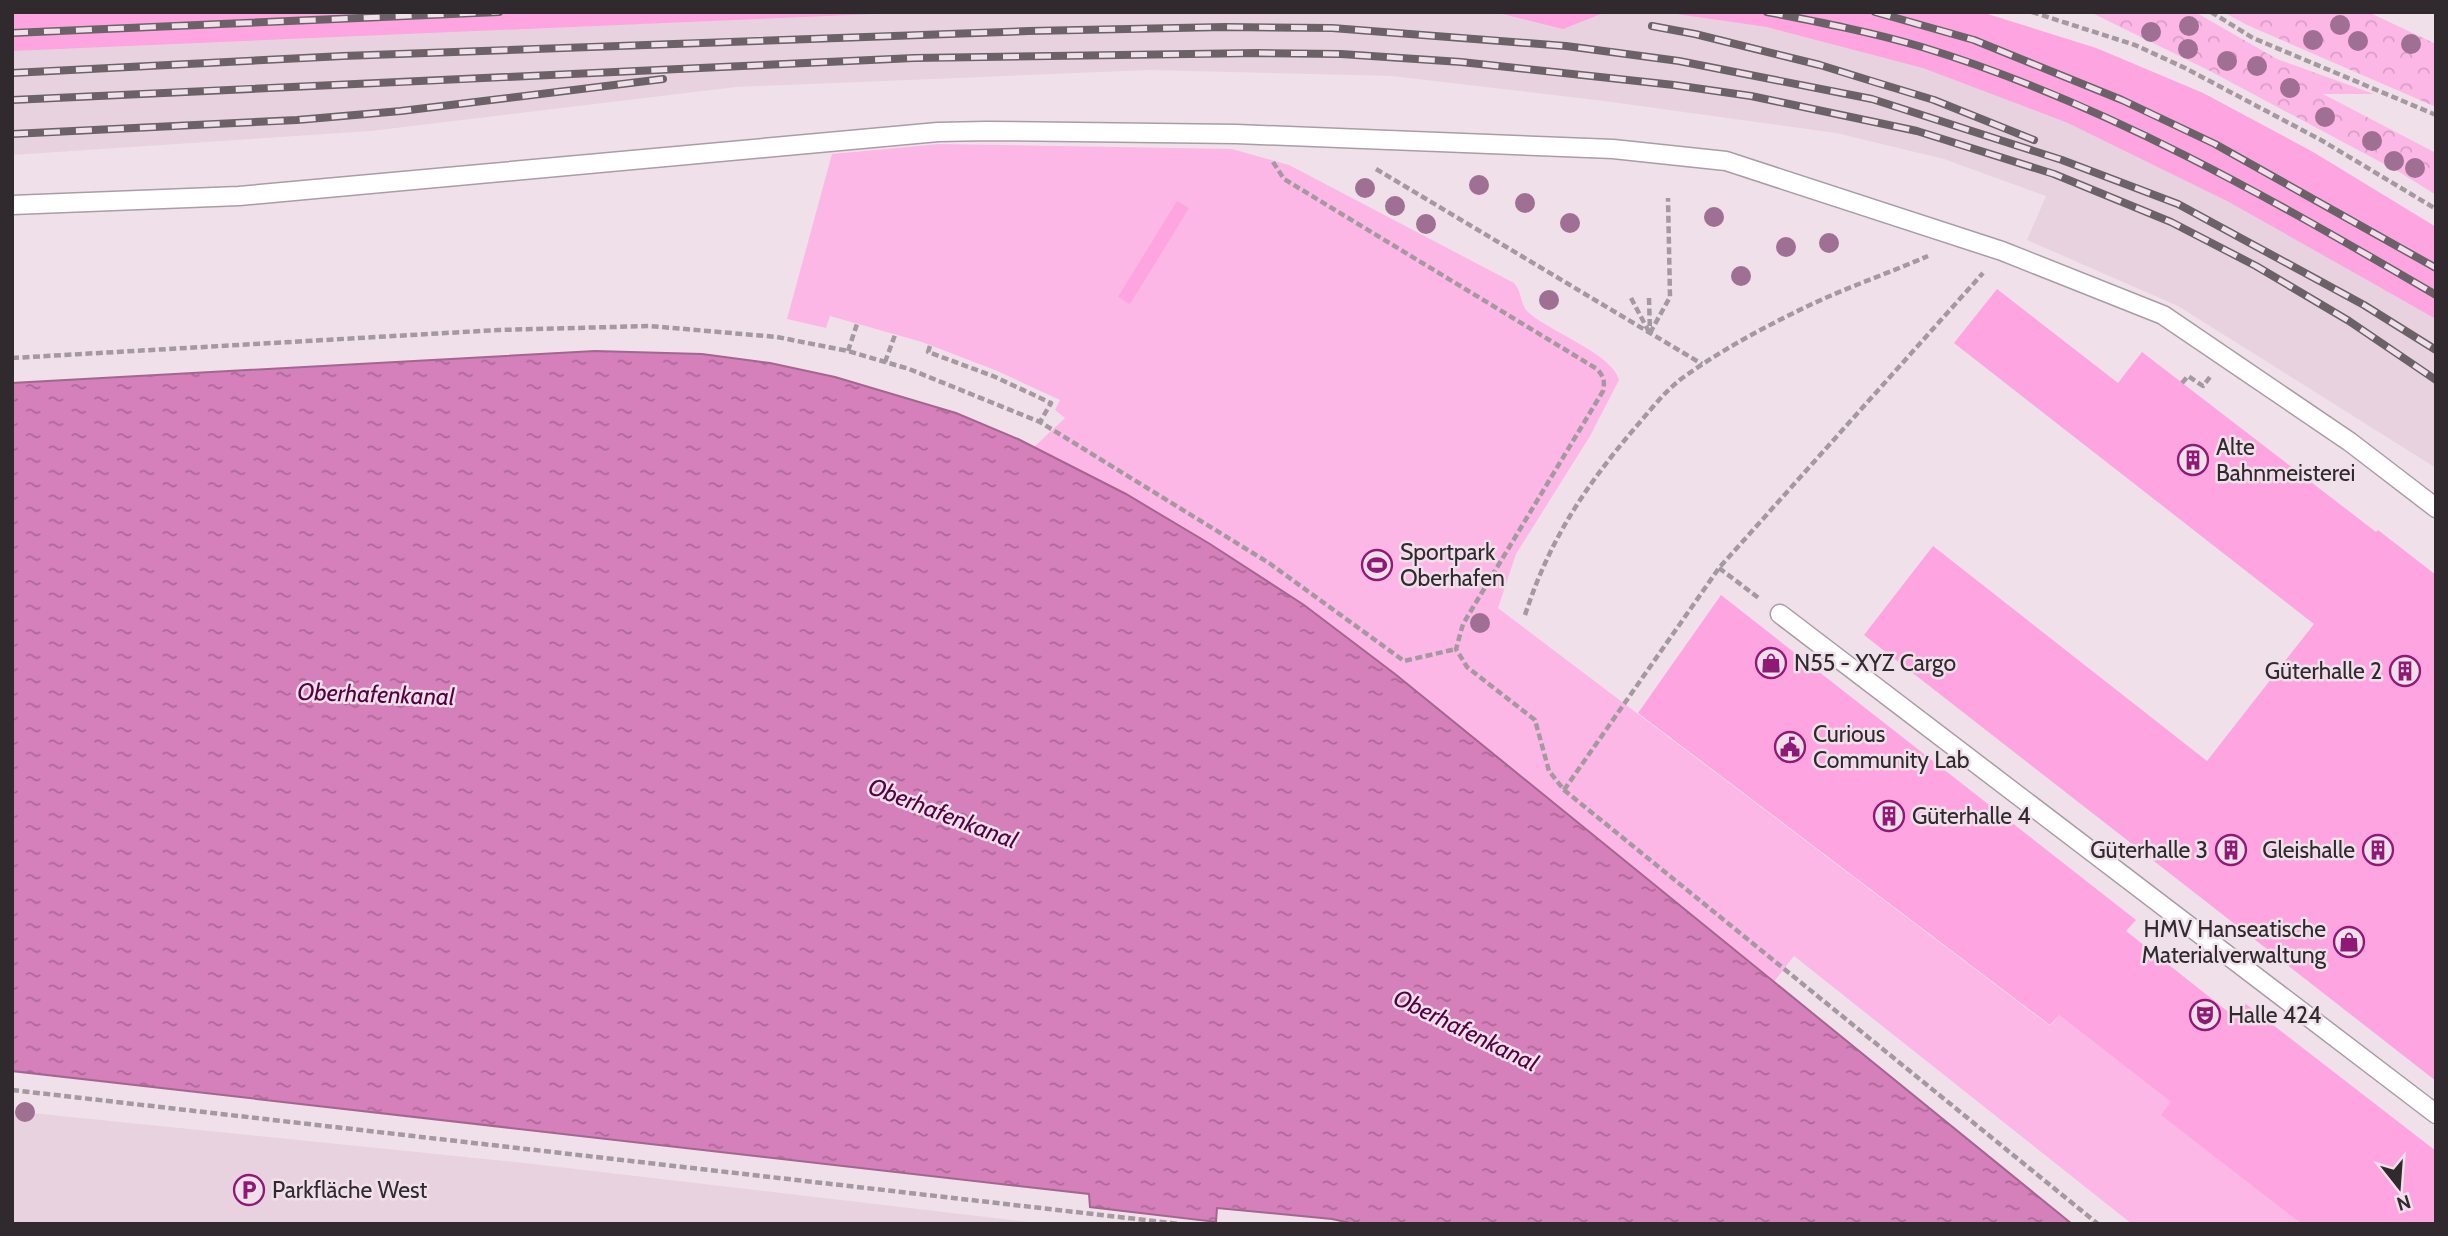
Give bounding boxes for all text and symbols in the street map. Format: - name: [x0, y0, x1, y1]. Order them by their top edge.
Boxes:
- place label: Alte Bahnmeisterei: [2216, 433, 2356, 487]
- building icon: Alte Bahnmeisterei: [2176, 443, 2210, 477]
- place label: Sportpark Oberhafen: [1400, 538, 1505, 592]
- sports icon: Sportpark Oberhafen: [1360, 548, 1394, 582]
- shop icon: N55 - XYZ Cargo: [1754, 646, 1788, 680]
- place label: N55 - XYZ Cargo: [1794, 649, 1956, 677]
- building icon: Güterhalle 2: [2388, 654, 2422, 688]
- place label: Güterhalle 2: [2265, 657, 2382, 685]
- water label: Oberhafenkanal: [297, 677, 455, 711]
- place label: Curious Community Lab: [1813, 720, 1970, 774]
- public building icon: Curious Community Lab: [1773, 730, 1807, 764]
- water label: Oberhafenkanal: [864, 771, 1022, 855]
- building icon: Güterhalle 4: [1872, 799, 1906, 833]
- place label: Güterhalle 4: [1912, 802, 2031, 830]
- building icon: Güterhalle 3: [2214, 833, 2248, 867]
- building icon: Gleishalle: [2361, 833, 2395, 867]
- place label: Güterhalle 3: [2090, 836, 2208, 864]
- place label: Gleishalle: [2262, 836, 2355, 864]
- place label: HMV Hanseatische Materialverwaltung: [2142, 915, 2327, 969]
- shop icon: HMV Hanseatische Materialverwaltung: [2332, 925, 2366, 959]
- water label: Oberhafenkanal: [1389, 982, 1543, 1078]
- theatre icon: Halle 424: [2188, 998, 2222, 1032]
- place label: Halle 424: [2228, 1001, 2321, 1029]
- north arrow: [2364, 1152, 2434, 1222]
- parking icon: Parkfläche West: [232, 1173, 266, 1207]
- place label: Parkfläche West: [272, 1176, 428, 1204]
- text: N: [2394, 1190, 2414, 1216]

